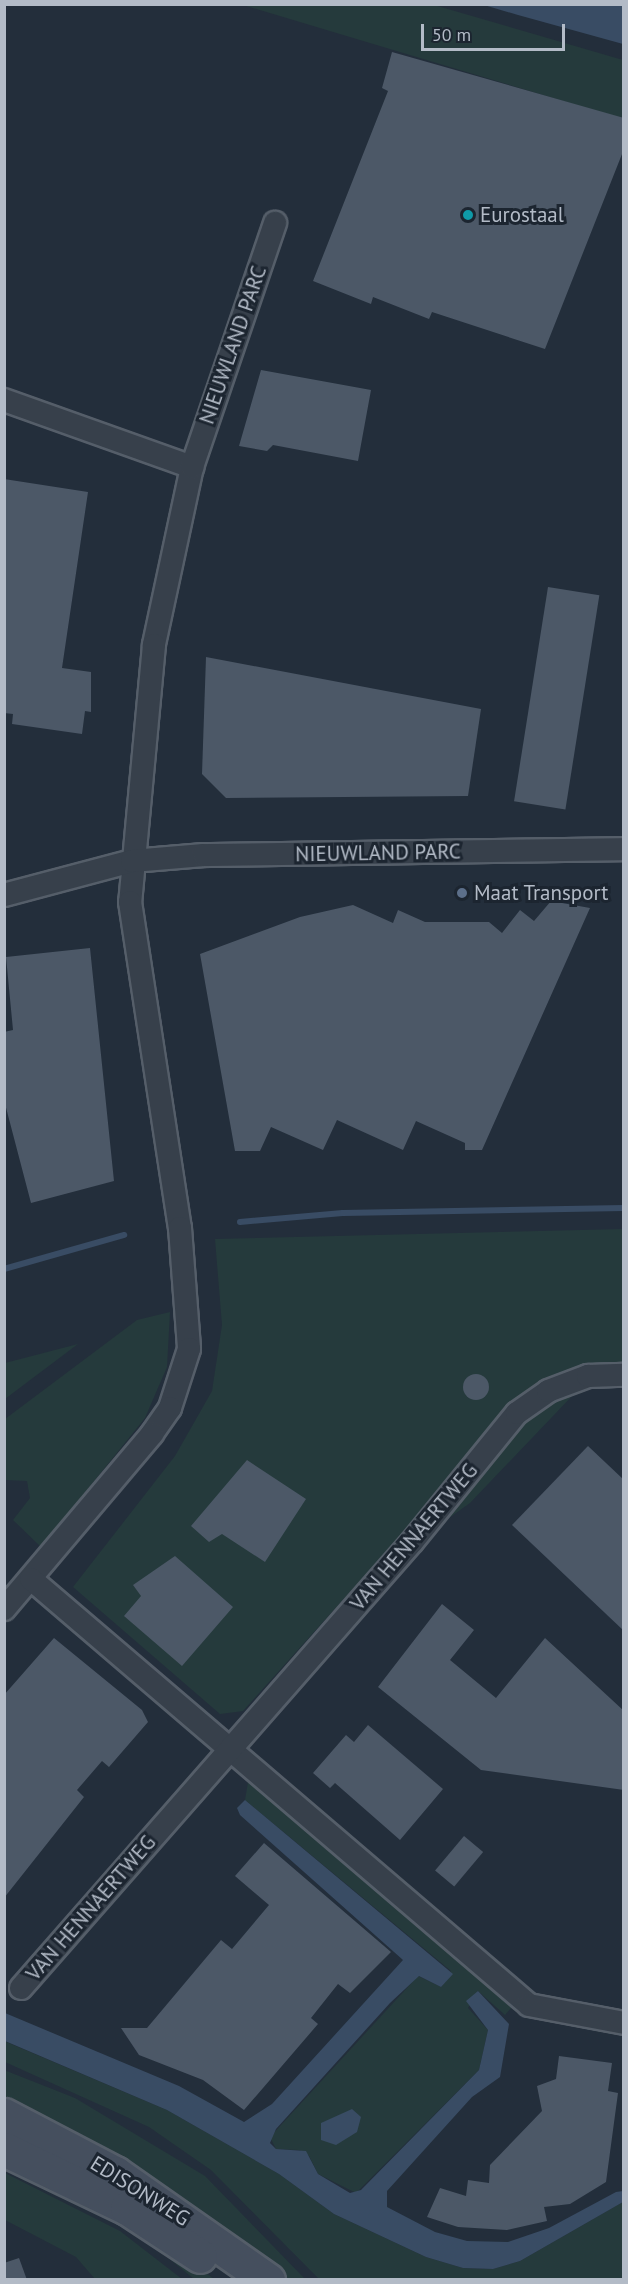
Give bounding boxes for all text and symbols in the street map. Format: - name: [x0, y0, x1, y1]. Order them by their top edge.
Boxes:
- scale bar: [424, 12, 568, 50]
- text: 50 m: [432, 23, 471, 46]
- place label: Eurostaal: [480, 202, 564, 228]
- marker: Eurostaal: [461, 208, 475, 222]
- street label: NIEUWLAND PARC: [194, 263, 272, 427]
- street label: NIEUWLAND PARC: [295, 839, 461, 867]
- place label: Maat Transport: [474, 880, 609, 906]
- marker: Maat Transport: [455, 886, 469, 900]
- street label: VAN HENNAERTWEG: [345, 1458, 483, 1616]
- street label: VAN HENNAERTWEG: [21, 1830, 161, 1986]
- street label: EDISONWEG: [86, 2151, 194, 2231]

